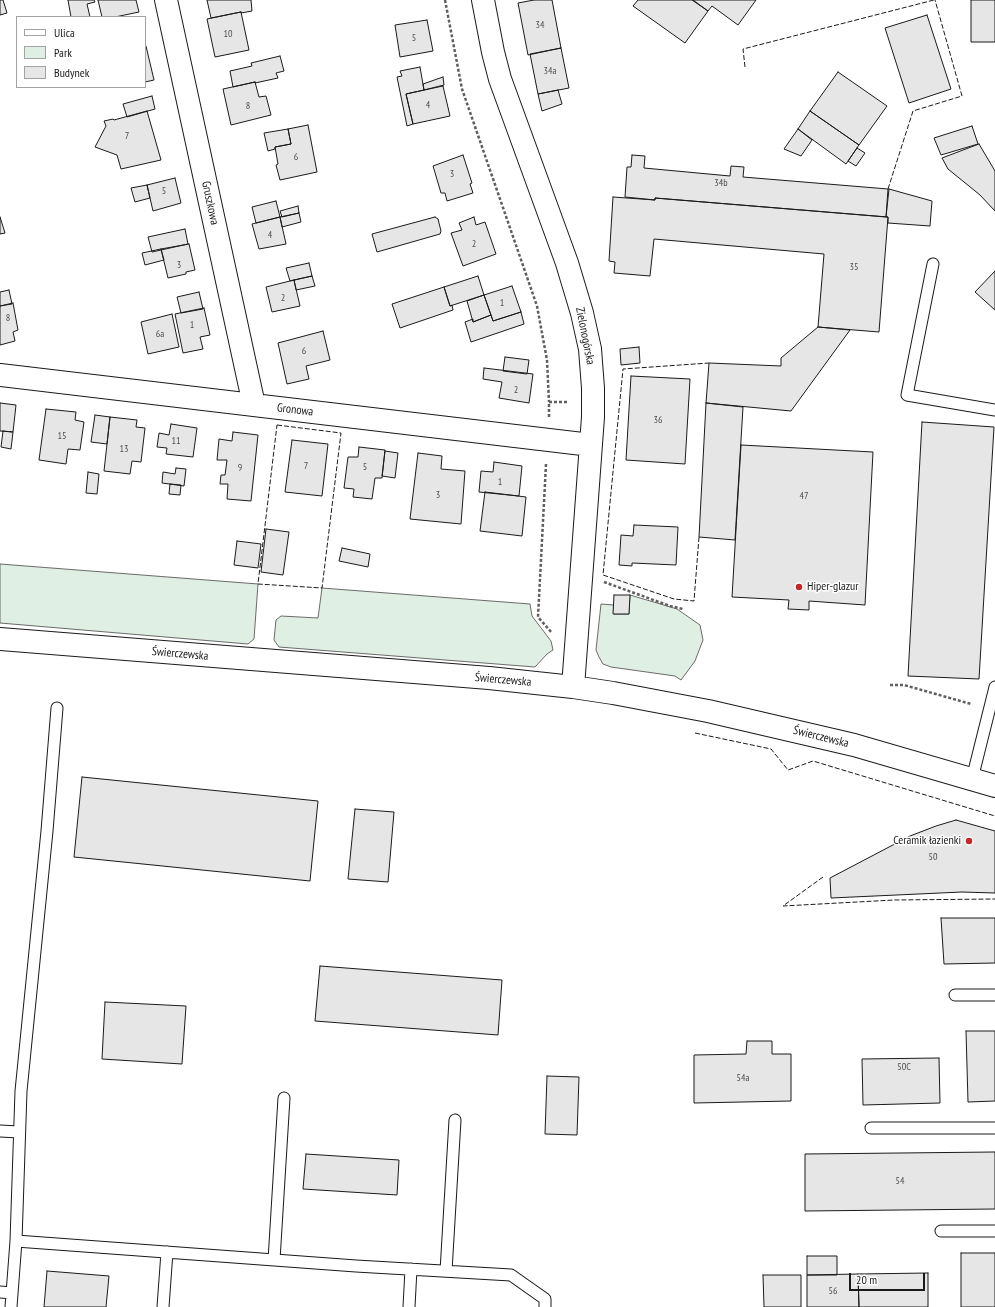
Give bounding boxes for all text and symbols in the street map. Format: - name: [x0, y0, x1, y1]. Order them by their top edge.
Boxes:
- legend: [16, 16, 146, 88]
- house number: 34: [536, 19, 544, 31]
- text: Ulica: [54, 25, 75, 40]
- house number: 10: [224, 28, 232, 40]
- house number: 5: [412, 32, 416, 44]
- text: Park: [54, 45, 72, 60]
- text: Budynek: [54, 65, 89, 80]
- house number: 34a: [544, 65, 556, 77]
- house number: 4: [426, 99, 430, 111]
- house number: 8: [246, 100, 250, 112]
- house number: 7: [125, 130, 129, 142]
- house number: 6: [294, 151, 298, 163]
- house number: 3: [450, 168, 454, 180]
- house number: 34b: [714, 177, 728, 189]
- street label: Gruszkowa: [198, 180, 222, 226]
- house number: 5: [162, 185, 166, 197]
- house number: 4: [268, 229, 272, 241]
- house number: 2: [472, 238, 476, 250]
- house number: 3: [177, 259, 181, 271]
- house number: 35: [850, 261, 858, 273]
- house number: 2: [281, 292, 285, 304]
- house number: 1: [500, 297, 504, 309]
- street label: Zielonogórska: [572, 306, 598, 366]
- house number: 8: [6, 312, 10, 324]
- house number: 1: [190, 319, 194, 331]
- house number: 6a: [156, 328, 164, 340]
- house number: 6: [302, 345, 306, 357]
- house number: 2: [514, 384, 518, 396]
- street label: Gronowa: [276, 401, 314, 419]
- house number: 36: [654, 414, 662, 426]
- house number: 15: [58, 430, 66, 442]
- house number: 11: [172, 435, 180, 447]
- house number: 13: [120, 443, 128, 455]
- house number: 7: [304, 460, 308, 472]
- house number: 5: [363, 461, 367, 473]
- house number: 9: [238, 462, 242, 474]
- house number: 1: [498, 476, 502, 488]
- house number: 3: [436, 489, 440, 501]
- house number: 47: [800, 490, 808, 502]
- place label: Hiper-glazur: [807, 580, 859, 594]
- marker: Hiper-glazur: [794, 582, 804, 592]
- street label: Świerczewska: [151, 644, 209, 664]
- street label: Świerczewska: [474, 670, 532, 690]
- street label: Świerczewska: [792, 723, 850, 751]
- place label: Ceramik łazienki: [893, 834, 961, 848]
- marker: Ceramik łazienki: [964, 836, 974, 846]
- house number: 50: [929, 851, 937, 863]
- house number: 50C: [897, 1061, 911, 1073]
- house number: 54a: [737, 1072, 749, 1084]
- house number: 54: [896, 1175, 904, 1187]
- scale bar: [851, 1265, 927, 1291]
- text: 20 m: [856, 1272, 877, 1287]
- house number: 56: [829, 1285, 837, 1297]

